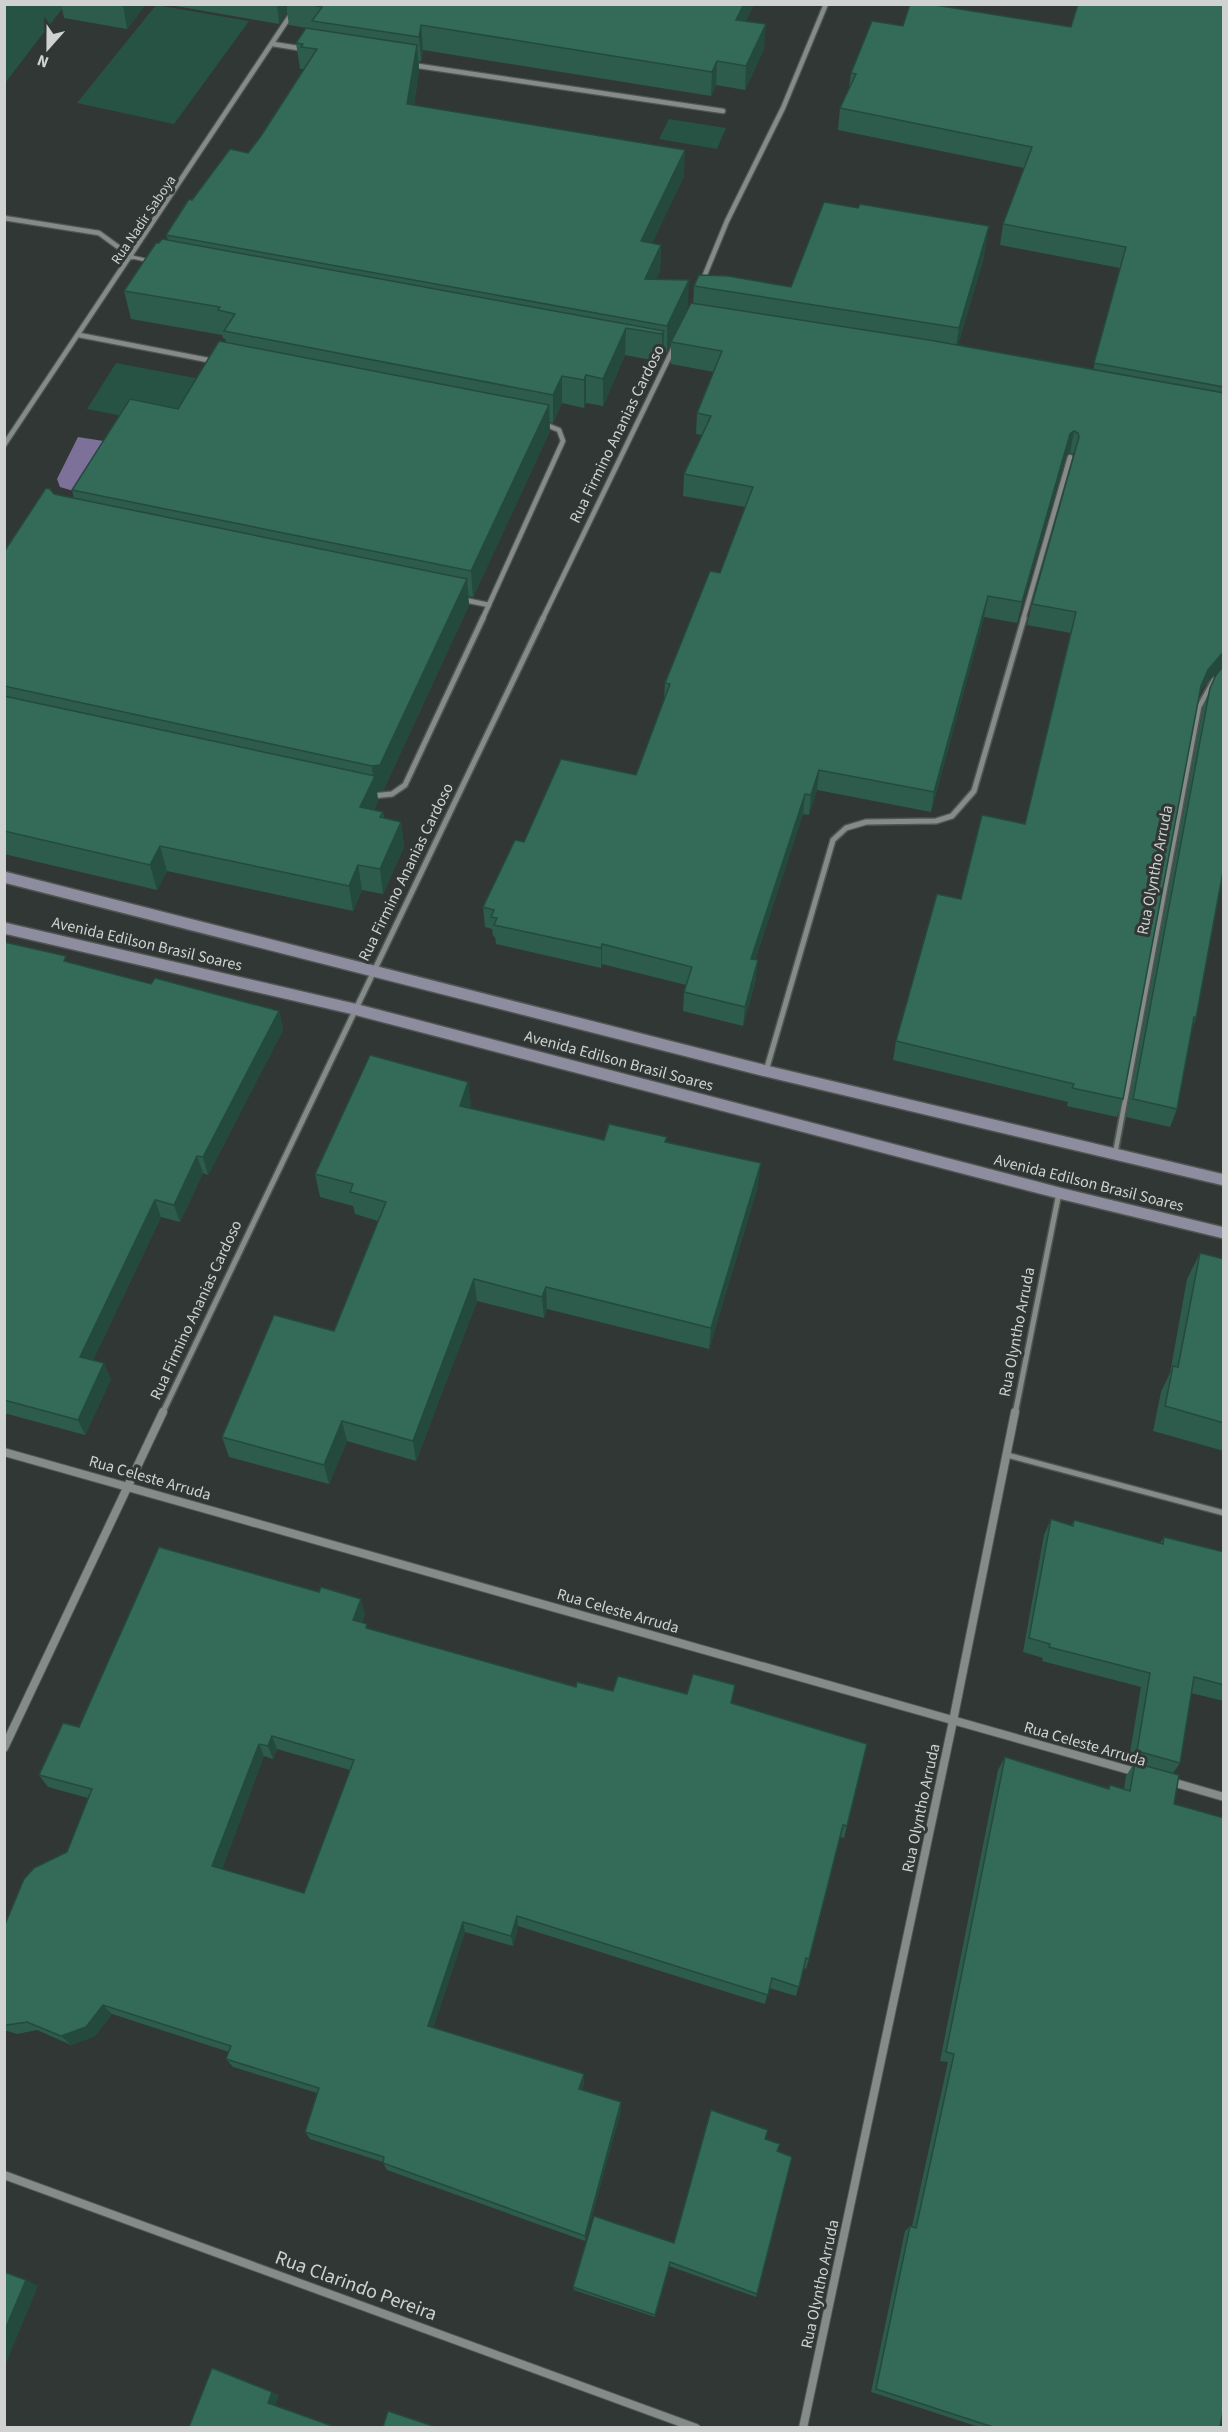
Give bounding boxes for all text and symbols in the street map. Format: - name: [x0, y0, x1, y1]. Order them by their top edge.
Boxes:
- north arrow: [18, 18, 78, 78]
- text: N: [34, 49, 52, 73]
- street label: Rua Nadir Saboya: [107, 171, 181, 269]
- street label: Rua Firmino Ananias Cardoso: [564, 341, 670, 527]
- street label: Rua Firmino Ananias Cardoso: [353, 779, 459, 965]
- street label: Rua Olyntho Arruda: [1132, 803, 1178, 937]
- street label: Avenida Edilson Brasil Soares: [50, 911, 245, 977]
- street label: Avenida Edilson Brasil Soares: [522, 1025, 716, 1097]
- street label: Avenida Edilson Brasil Soares: [992, 1149, 1187, 1217]
- street label: Rua Firmino Ananias Cardoso: [145, 1217, 247, 1403]
- street label: Rua Olyntho Arruda: [994, 1265, 1040, 1399]
- street label: Rua Celeste Arruda: [86, 1450, 214, 1506]
- street label: Rua Celeste Arruda: [554, 1583, 682, 1639]
- street label: Rua Celeste Arruda: [1021, 1716, 1149, 1772]
- street label: Rua Olyntho Arruda: [897, 1741, 945, 1875]
- street label: Rua Olyntho Arruda: [796, 2217, 844, 2351]
- street label: Rua Clarindo Pereira: [271, 2244, 441, 2328]

